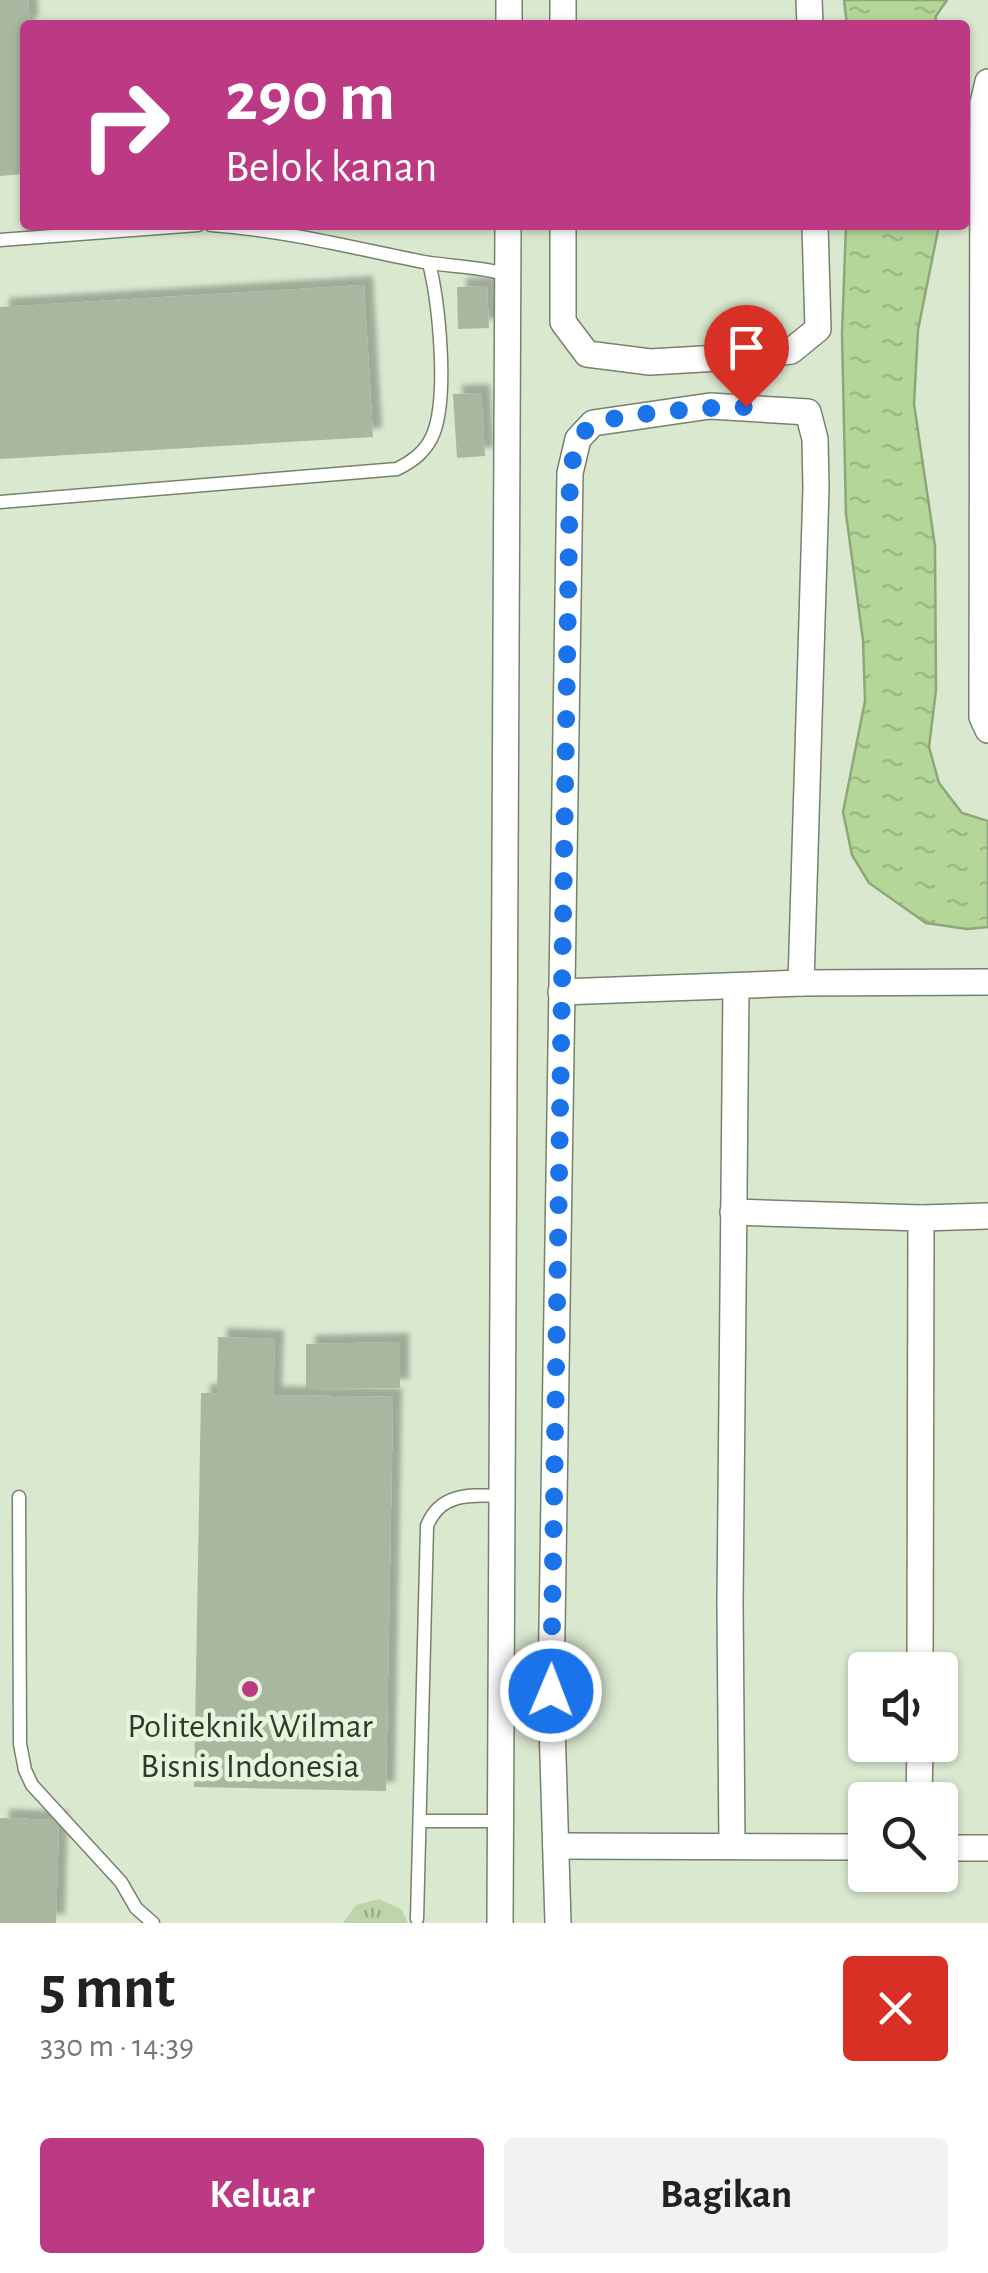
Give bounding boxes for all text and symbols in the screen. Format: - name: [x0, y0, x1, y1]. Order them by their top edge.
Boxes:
- icon: right: [60, 60, 190, 190]
- text: 290 m: [225, 63, 395, 133]
- text: Belok kanan: [225, 145, 437, 190]
- pin: [704, 305, 789, 408]
- icon: arrive: [719, 320, 774, 375]
- position arrow: [499, 1639, 603, 1743]
- map controls: [848, 1652, 958, 1892]
- button: sound: [848, 1652, 958, 1762]
- marker: Politeknik Wilmar Bisnis Indonesia: [239, 1678, 261, 1700]
- place label: Politeknik Wilmar Bisnis Indonesia: [127, 1709, 373, 1784]
- button: search: [848, 1782, 958, 1892]
- button: close: [843, 1956, 948, 2061]
- text: 5 mnt: [40, 1959, 175, 2019]
- text: 330 m · 14:39: [40, 2030, 194, 2062]
- button: Keluar: [40, 2138, 484, 2253]
- button: Bagikan: [504, 2138, 948, 2253]

